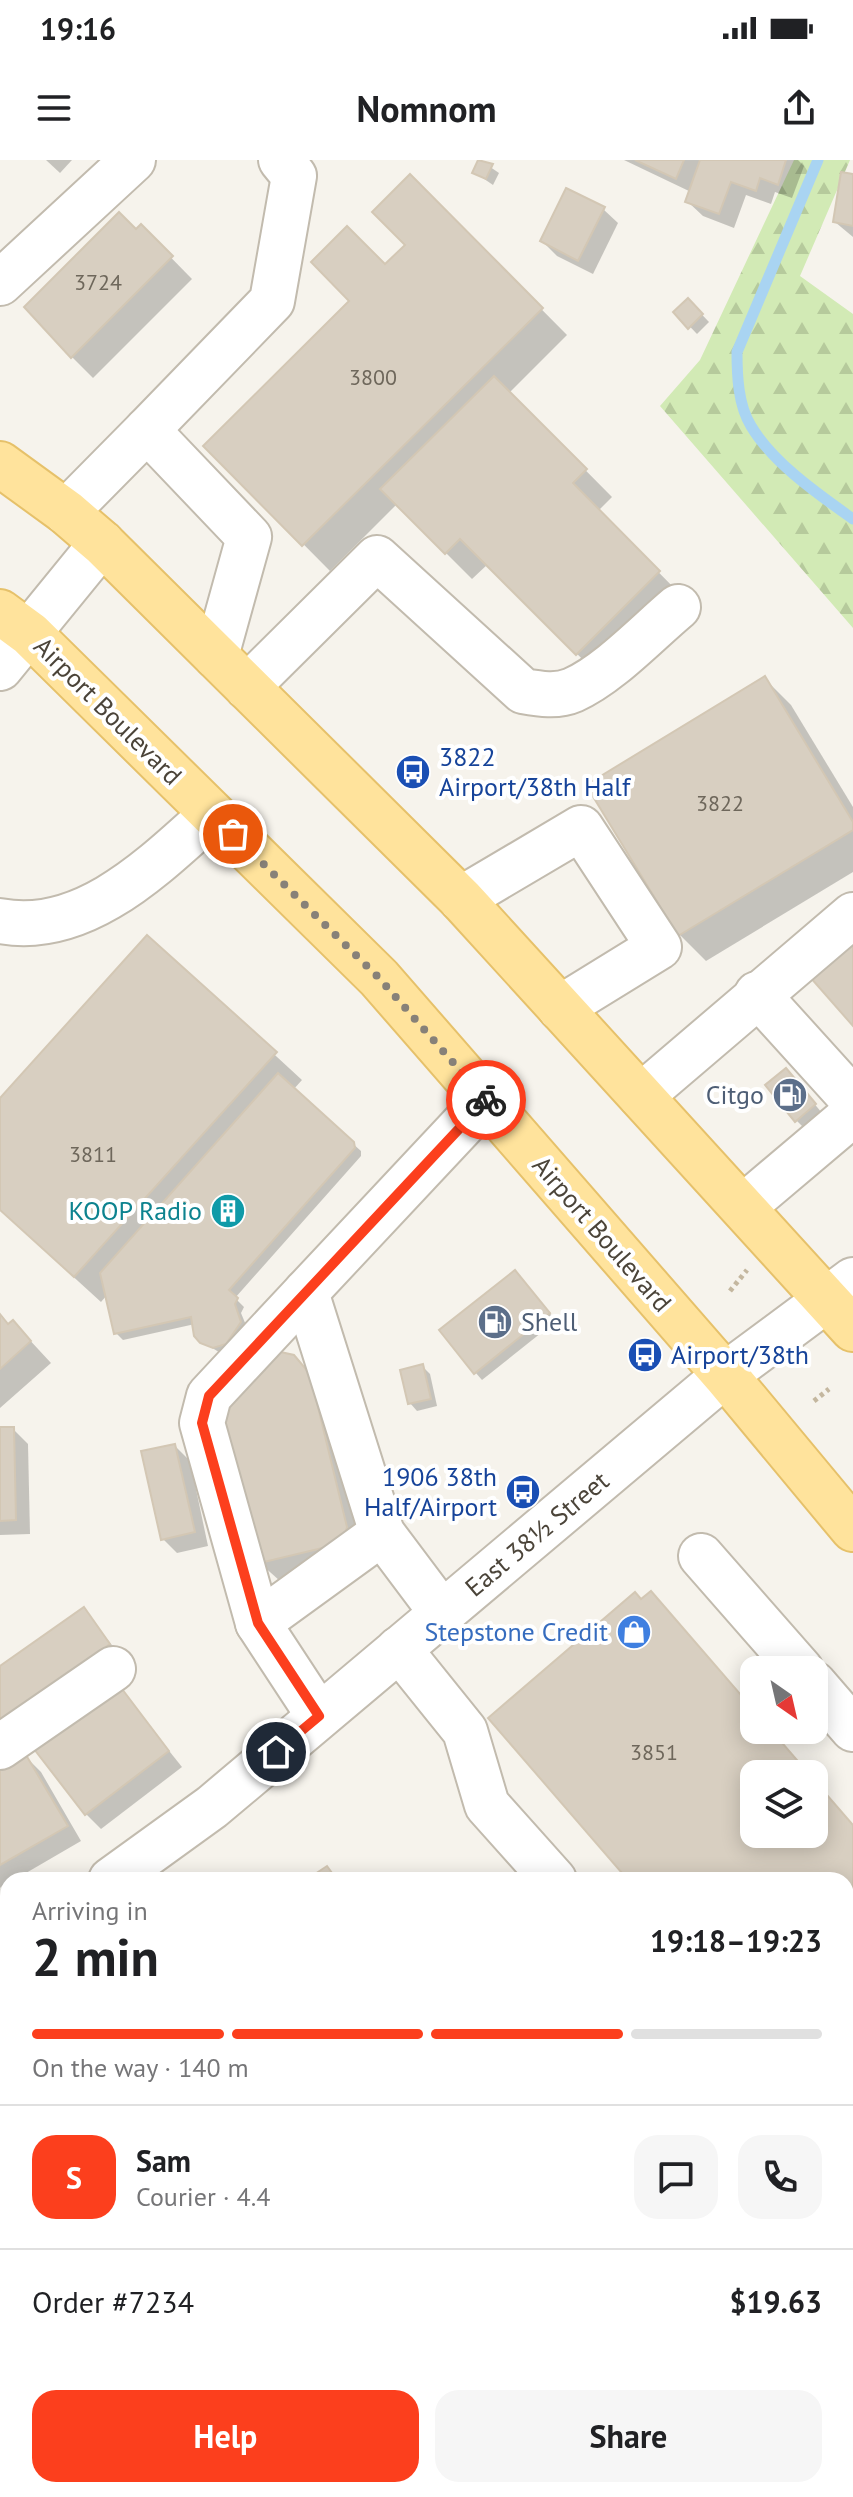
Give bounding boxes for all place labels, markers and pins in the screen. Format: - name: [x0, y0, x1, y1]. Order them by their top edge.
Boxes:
- place label: 3822 Airport/38th Half: [439, 740, 632, 803]
- bus stop icon: 3822 Airport/38th Half: [394, 753, 432, 791]
- pin: [199, 800, 267, 868]
- fuel station icon: Citgo: [771, 1076, 809, 1114]
- place label: Citgo: [706, 1078, 764, 1111]
- building icon: KOOP Radio: [209, 1192, 247, 1230]
- place label: KOOP Radio: [68, 1194, 202, 1227]
- fuel station icon: Shell: [476, 1303, 514, 1341]
- place label: Shell: [521, 1305, 578, 1338]
- bus stop icon: Airport/38th: [626, 1336, 664, 1374]
- place label: Airport/38th: [671, 1338, 809, 1371]
- place label: 1906 38th Half/Airport: [364, 1460, 497, 1523]
- bus stop icon: 1906 38th Half/Airport: [504, 1473, 542, 1511]
- shop icon: Stepstone Credit: [615, 1613, 653, 1651]
- place label: Stepstone Credit: [424, 1615, 608, 1648]
- pin: [242, 1718, 310, 1786]

